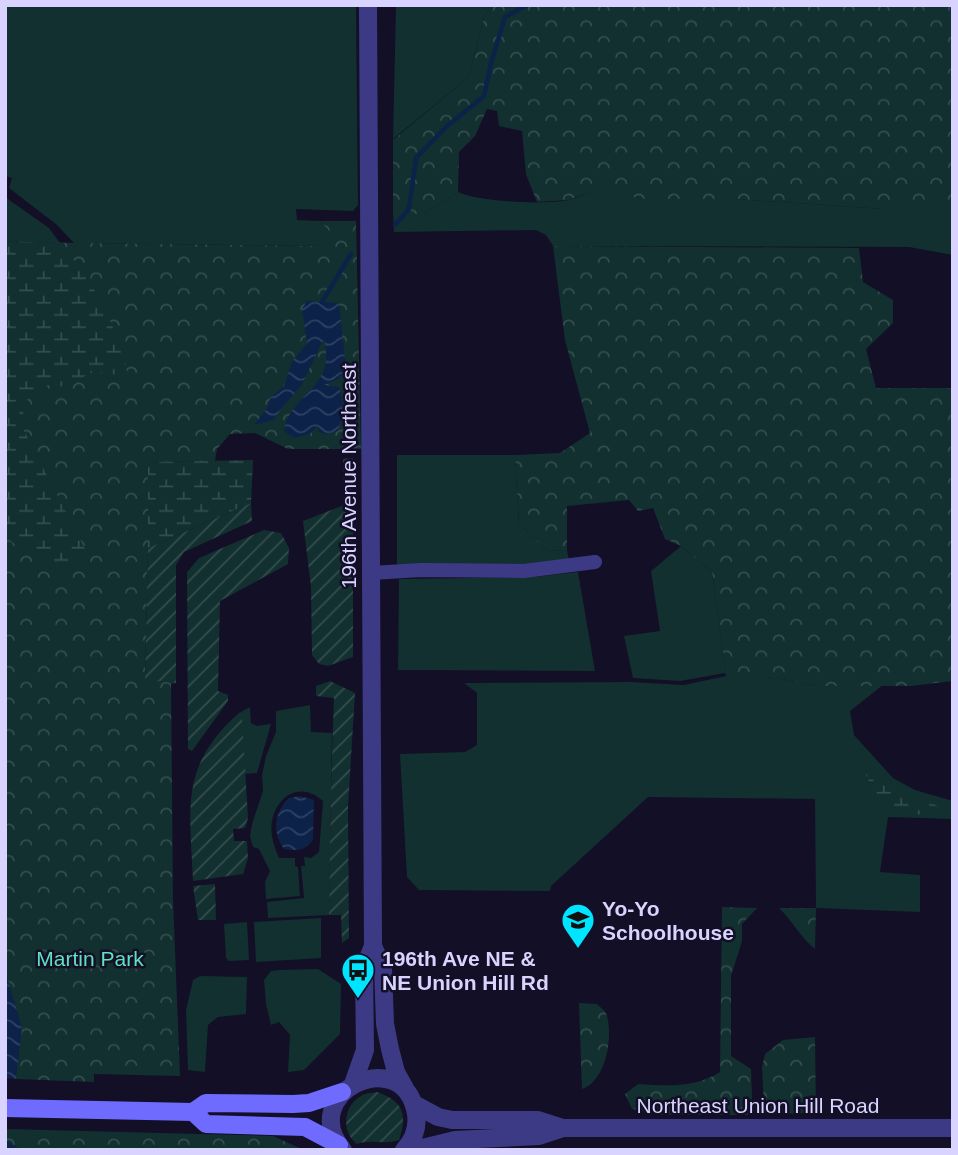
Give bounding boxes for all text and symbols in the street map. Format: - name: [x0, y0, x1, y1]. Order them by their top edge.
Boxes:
- street label: 196th Avenue Northeast: [337, 363, 360, 588]
- place label: Yo-Yo Schoolhouse: [602, 897, 734, 944]
- school or university icon: Yo-Yo Schoolhouse: [559, 901, 597, 950]
- park label: Martin Park: [36, 947, 144, 970]
- place label: 196th Ave NE & NE Union Hill Rd: [382, 947, 549, 994]
- bus stop icon: 196th Ave NE & NE Union Hill Rd: [339, 951, 377, 1000]
- street label: Northeast Union Hill Road: [637, 1094, 879, 1117]

